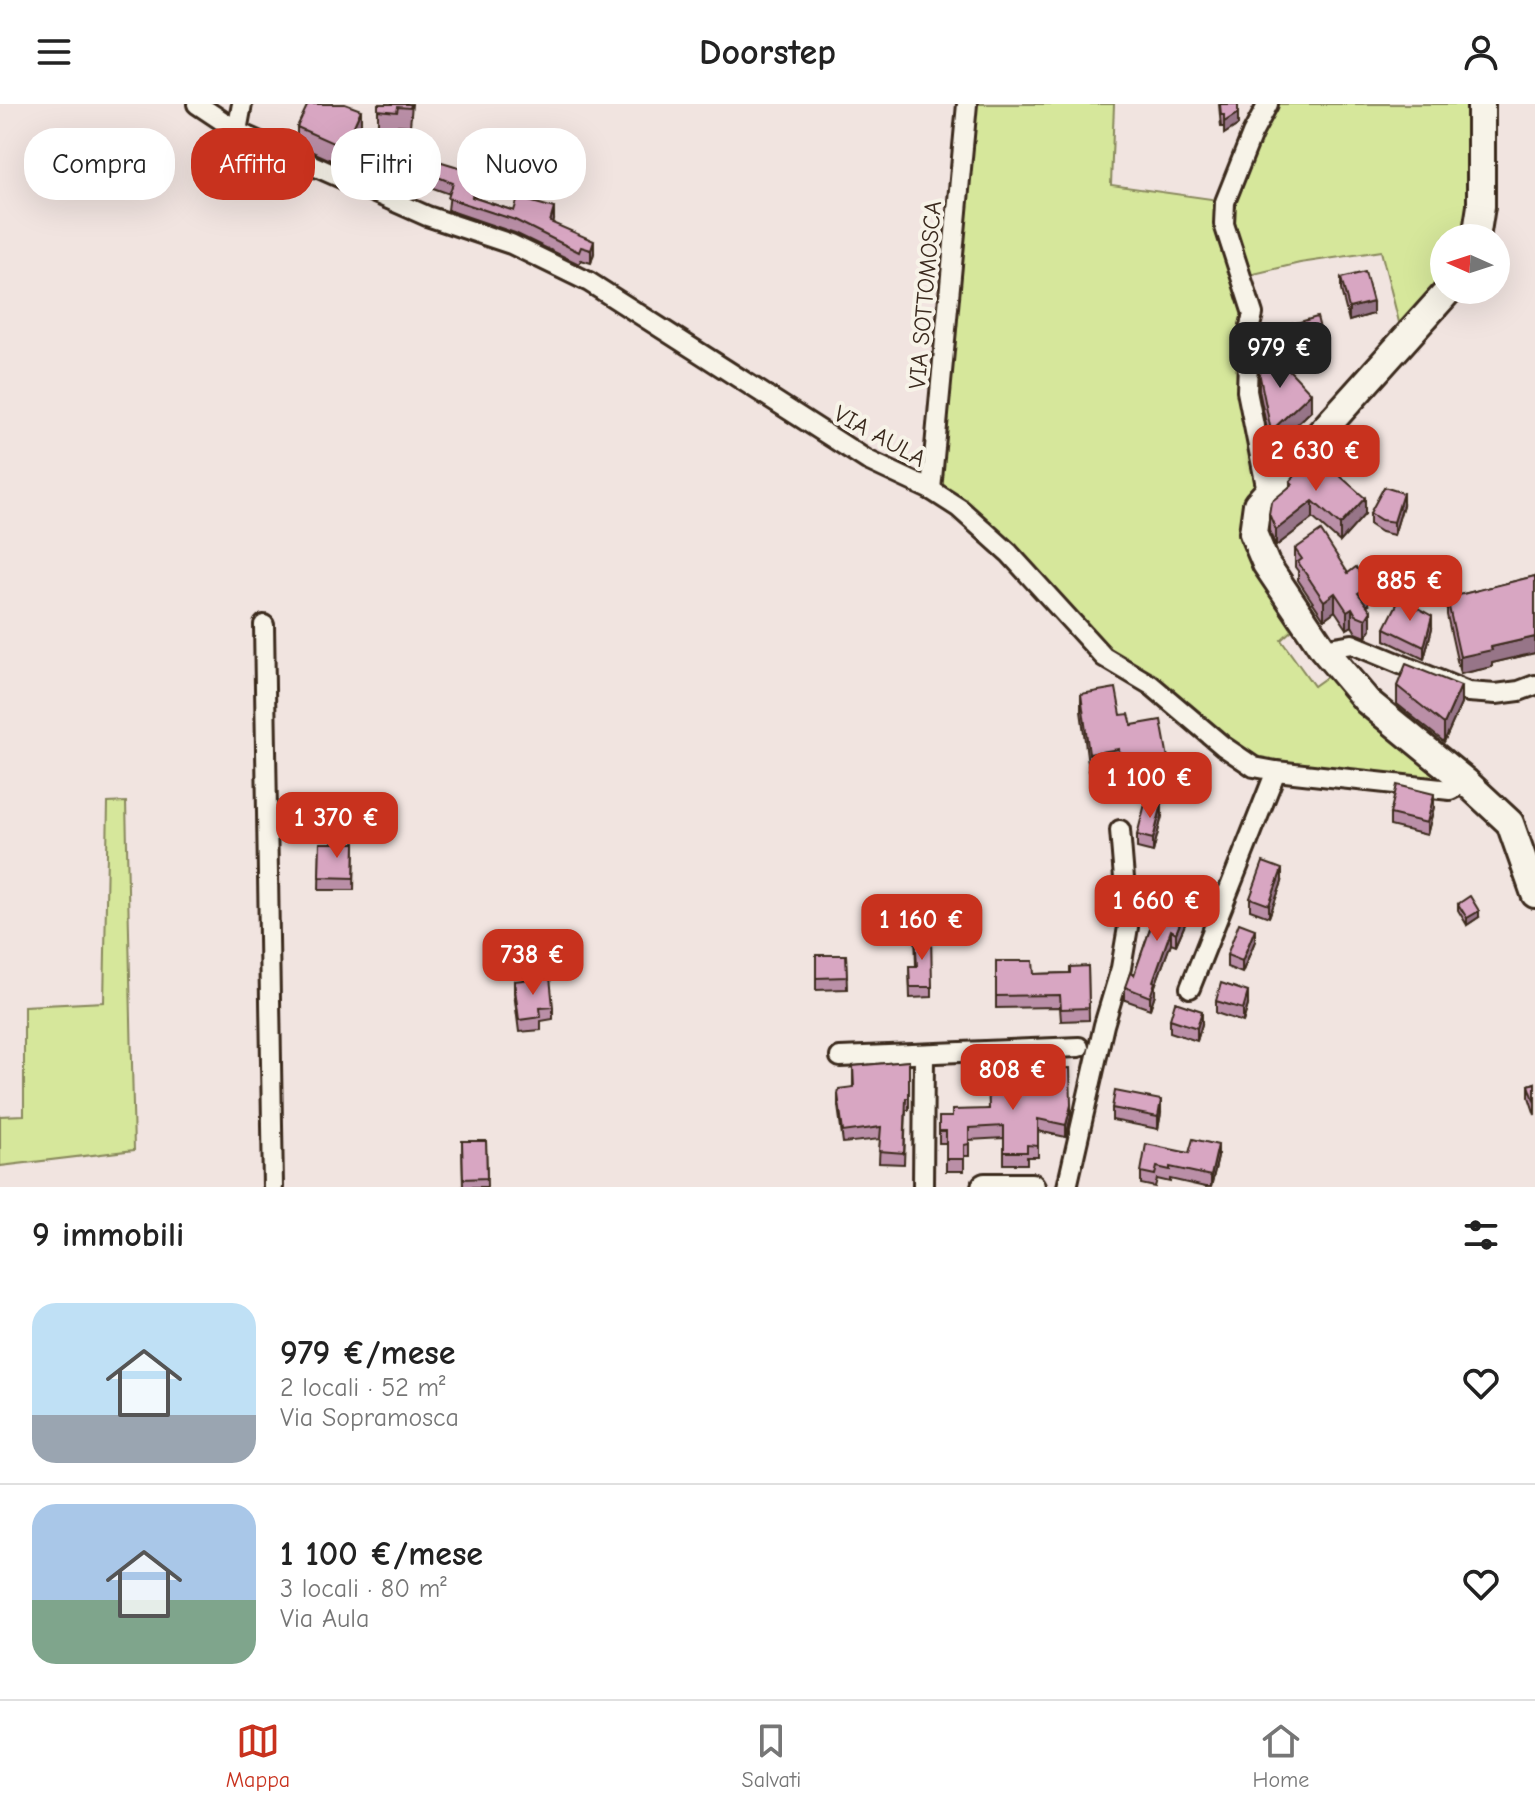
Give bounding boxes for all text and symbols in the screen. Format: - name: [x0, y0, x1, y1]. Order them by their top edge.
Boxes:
- icon: menu: [32, 30, 76, 74]
- icon: person: [1459, 30, 1503, 74]
- text: Doorstep: [699, 32, 836, 73]
- chip: Compra: [24, 128, 175, 200]
- chip: Affitta: [191, 128, 315, 200]
- chip: Filtri: [331, 128, 441, 200]
- chip: Nuovo: [457, 128, 586, 200]
- street label: VIA SOTTOMOSCA: [903, 200, 947, 390]
- north arrow: [1430, 224, 1510, 304]
- map controls: [1430, 224, 1510, 304]
- pin: 979 €: [1224, 322, 1336, 390]
- text: 979 €: [1247, 333, 1313, 363]
- street label: VIA AULA: [829, 399, 931, 473]
- pin: 2 630 €: [1242, 425, 1390, 493]
- text: 2 630 €: [1271, 436, 1361, 466]
- pin: 885 €: [1354, 555, 1466, 623]
- text: 885 €: [1376, 566, 1444, 596]
- pin: 1 100 €: [1076, 752, 1224, 820]
- text: 1 100 €: [1107, 763, 1193, 793]
- pin: 1 370 €: [263, 792, 411, 860]
- text: 1 370 €: [294, 803, 380, 833]
- pin: 1 660 €: [1083, 875, 1231, 943]
- text: 1 660 €: [1113, 886, 1201, 916]
- pin: 1 160 €: [848, 894, 996, 962]
- text: 1 160 €: [879, 905, 965, 935]
- pin: 738 €: [477, 929, 589, 997]
- text: 738 €: [500, 940, 566, 970]
- pin: 808 €: [957, 1044, 1069, 1112]
- text: 808 €: [979, 1055, 1047, 1085]
- icon: filters: [1459, 1213, 1503, 1257]
- text: 9 immobili: [32, 1215, 184, 1255]
- text: 979 €/mese: [280, 1333, 456, 1373]
- icon: home: [96, 1335, 192, 1431]
- icon: heart: [1459, 1361, 1503, 1405]
- text: 2 locali · 52 m²: [280, 1373, 446, 1403]
- text: Via Sopramosca: [280, 1403, 459, 1433]
- text: 1 100 €/mese: [280, 1534, 483, 1574]
- icon: home: [96, 1536, 192, 1632]
- icon: heart: [1459, 1562, 1503, 1606]
- text: 3 locali · 80 m²: [280, 1574, 447, 1604]
- text: Via Aula: [280, 1604, 369, 1634]
- tab: Mappa: [226, 1719, 290, 1793]
- tab: Salvati: [742, 1719, 801, 1793]
- tab: Home: [1253, 1719, 1309, 1793]

